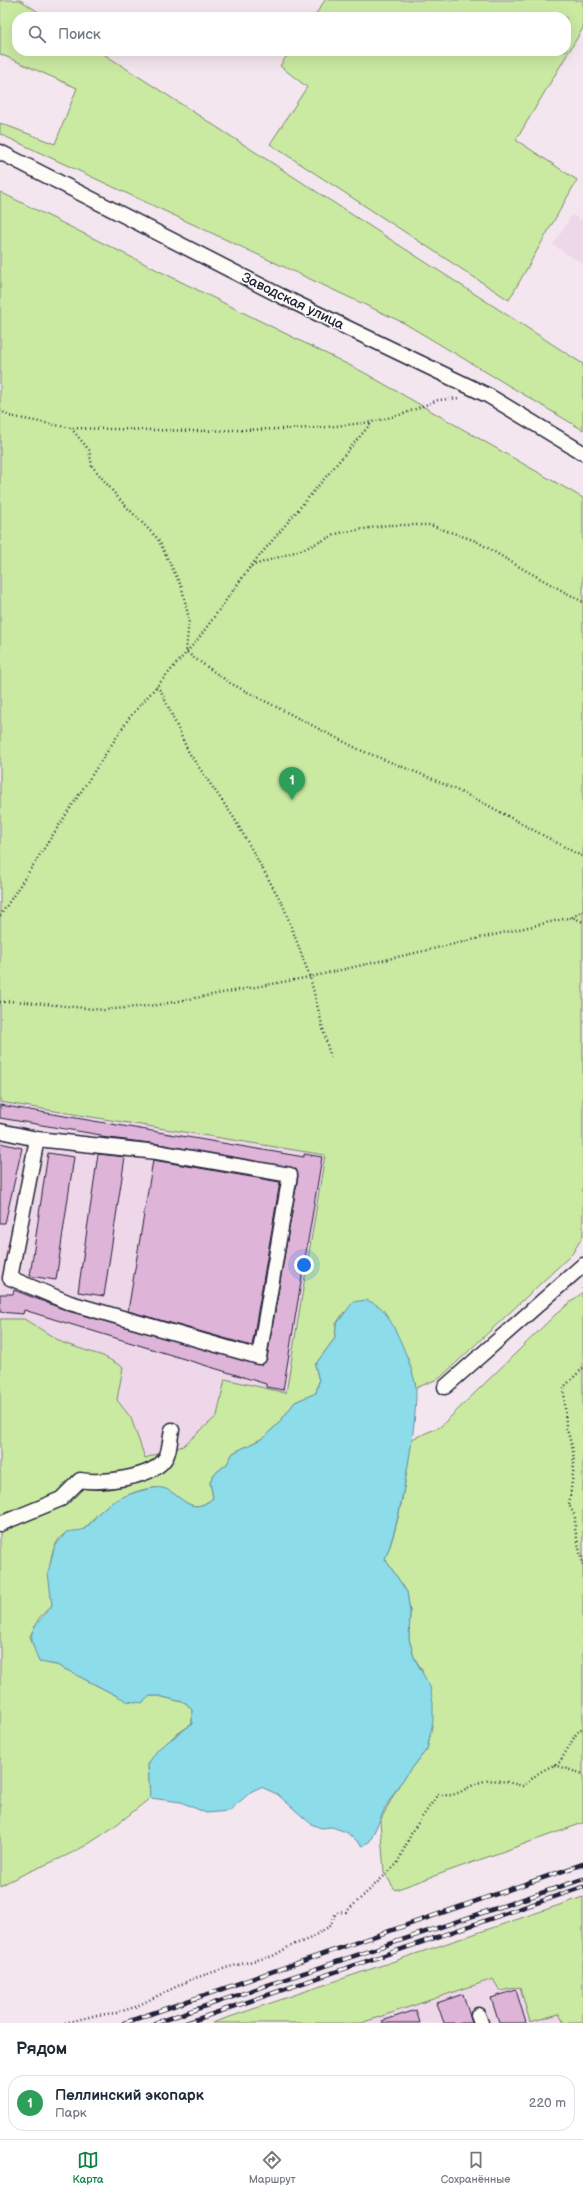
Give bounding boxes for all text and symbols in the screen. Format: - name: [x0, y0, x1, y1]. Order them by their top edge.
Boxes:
- search box: [12, 12, 571, 56]
- icon: search: [26, 23, 48, 45]
- text: Поиск: [58, 25, 101, 44]
- street label: Заводская улица: [239, 269, 348, 333]
- pin: 1: [279, 767, 305, 800]
- your location: [294, 1255, 314, 1275]
- text: Рядом: [16, 2039, 67, 2059]
- text: Пеллинский экопарк: [55, 2086, 204, 2105]
- text: 1: [27, 2095, 33, 2111]
- text: 220 m: [529, 2095, 566, 2111]
- text: Парк: [55, 2105, 87, 2121]
- tab: Карта: [73, 2149, 104, 2186]
- tab: Маршрут: [249, 2149, 296, 2186]
- tab: Сохранённые: [441, 2149, 510, 2186]

